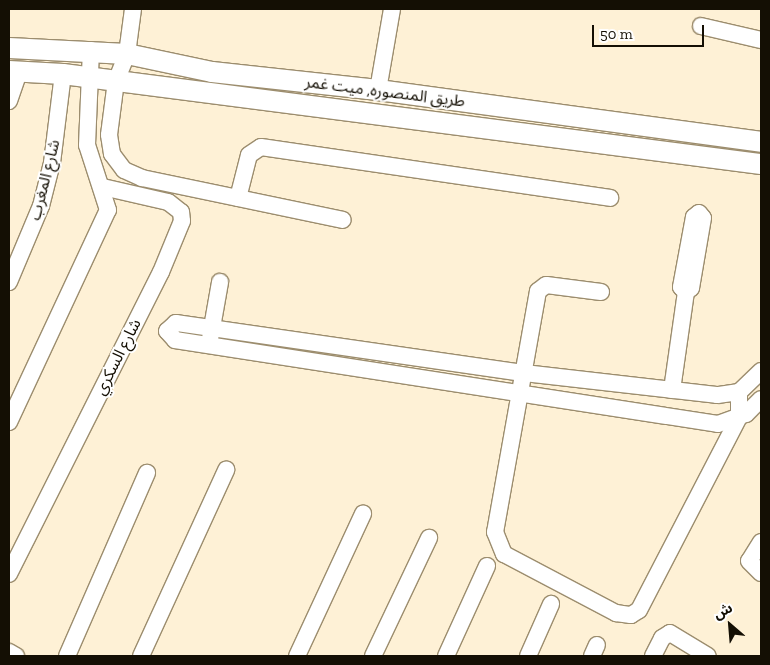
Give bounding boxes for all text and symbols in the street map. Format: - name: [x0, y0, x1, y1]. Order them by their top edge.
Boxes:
- scale bar: [595, 15, 708, 47]
- text: 50 m: [600, 25, 633, 43]
- street label: طريق المنصوره, ميت غمر: [304, 73, 466, 111]
- street label: شارع المغرب: [26, 138, 64, 222]
- street label: شارع السكري: [91, 316, 145, 398]
- text: ش: [711, 599, 735, 623]
- north arrow: [705, 600, 755, 650]

